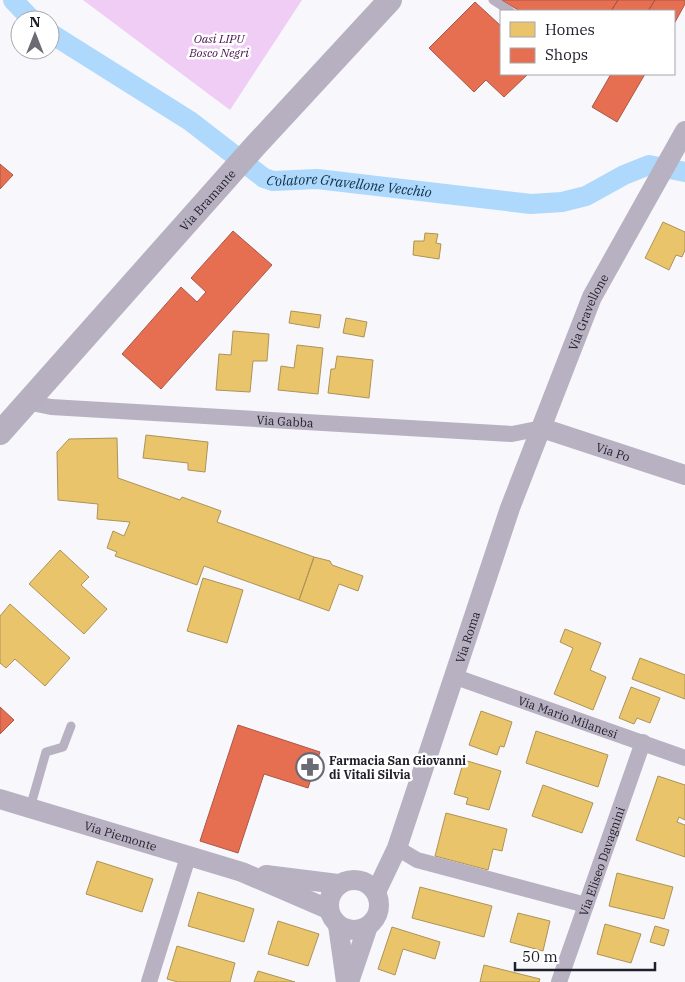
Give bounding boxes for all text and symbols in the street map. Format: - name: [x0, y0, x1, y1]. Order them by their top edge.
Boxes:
- north arrow: [10, 10, 60, 60]
- legend: [500, 10, 675, 75]
- text: N: [29, 13, 41, 31]
- text: Homes: [545, 20, 595, 39]
- park label: Oasi LIPU Bosco Negri: [188, 31, 249, 60]
- text: Shops: [545, 45, 588, 64]
- street label: Via Bramante: [176, 166, 238, 234]
- water label: Colatore Gravellone Vecchio: [264, 170, 433, 201]
- street label: Via Gravellone: [565, 271, 611, 352]
- street label: Via Gabba: [256, 412, 314, 430]
- street label: Via Po: [594, 439, 632, 464]
- street label: Via Roma: [452, 609, 483, 665]
- street label: Via Mario Milanesi: [516, 692, 620, 741]
- pharmacy icon: Farmacia San Giovanni di Vitali Silvia: [295, 752, 325, 782]
- place label: Farmacia San Giovanni di Vitali Silvia: [329, 753, 466, 782]
- street label: Via Eliseo Davagnini: [575, 804, 627, 918]
- street label: Via Piemonte: [82, 817, 159, 853]
- scale bar: [515, 940, 655, 972]
- text: 50 m: [522, 947, 558, 966]

